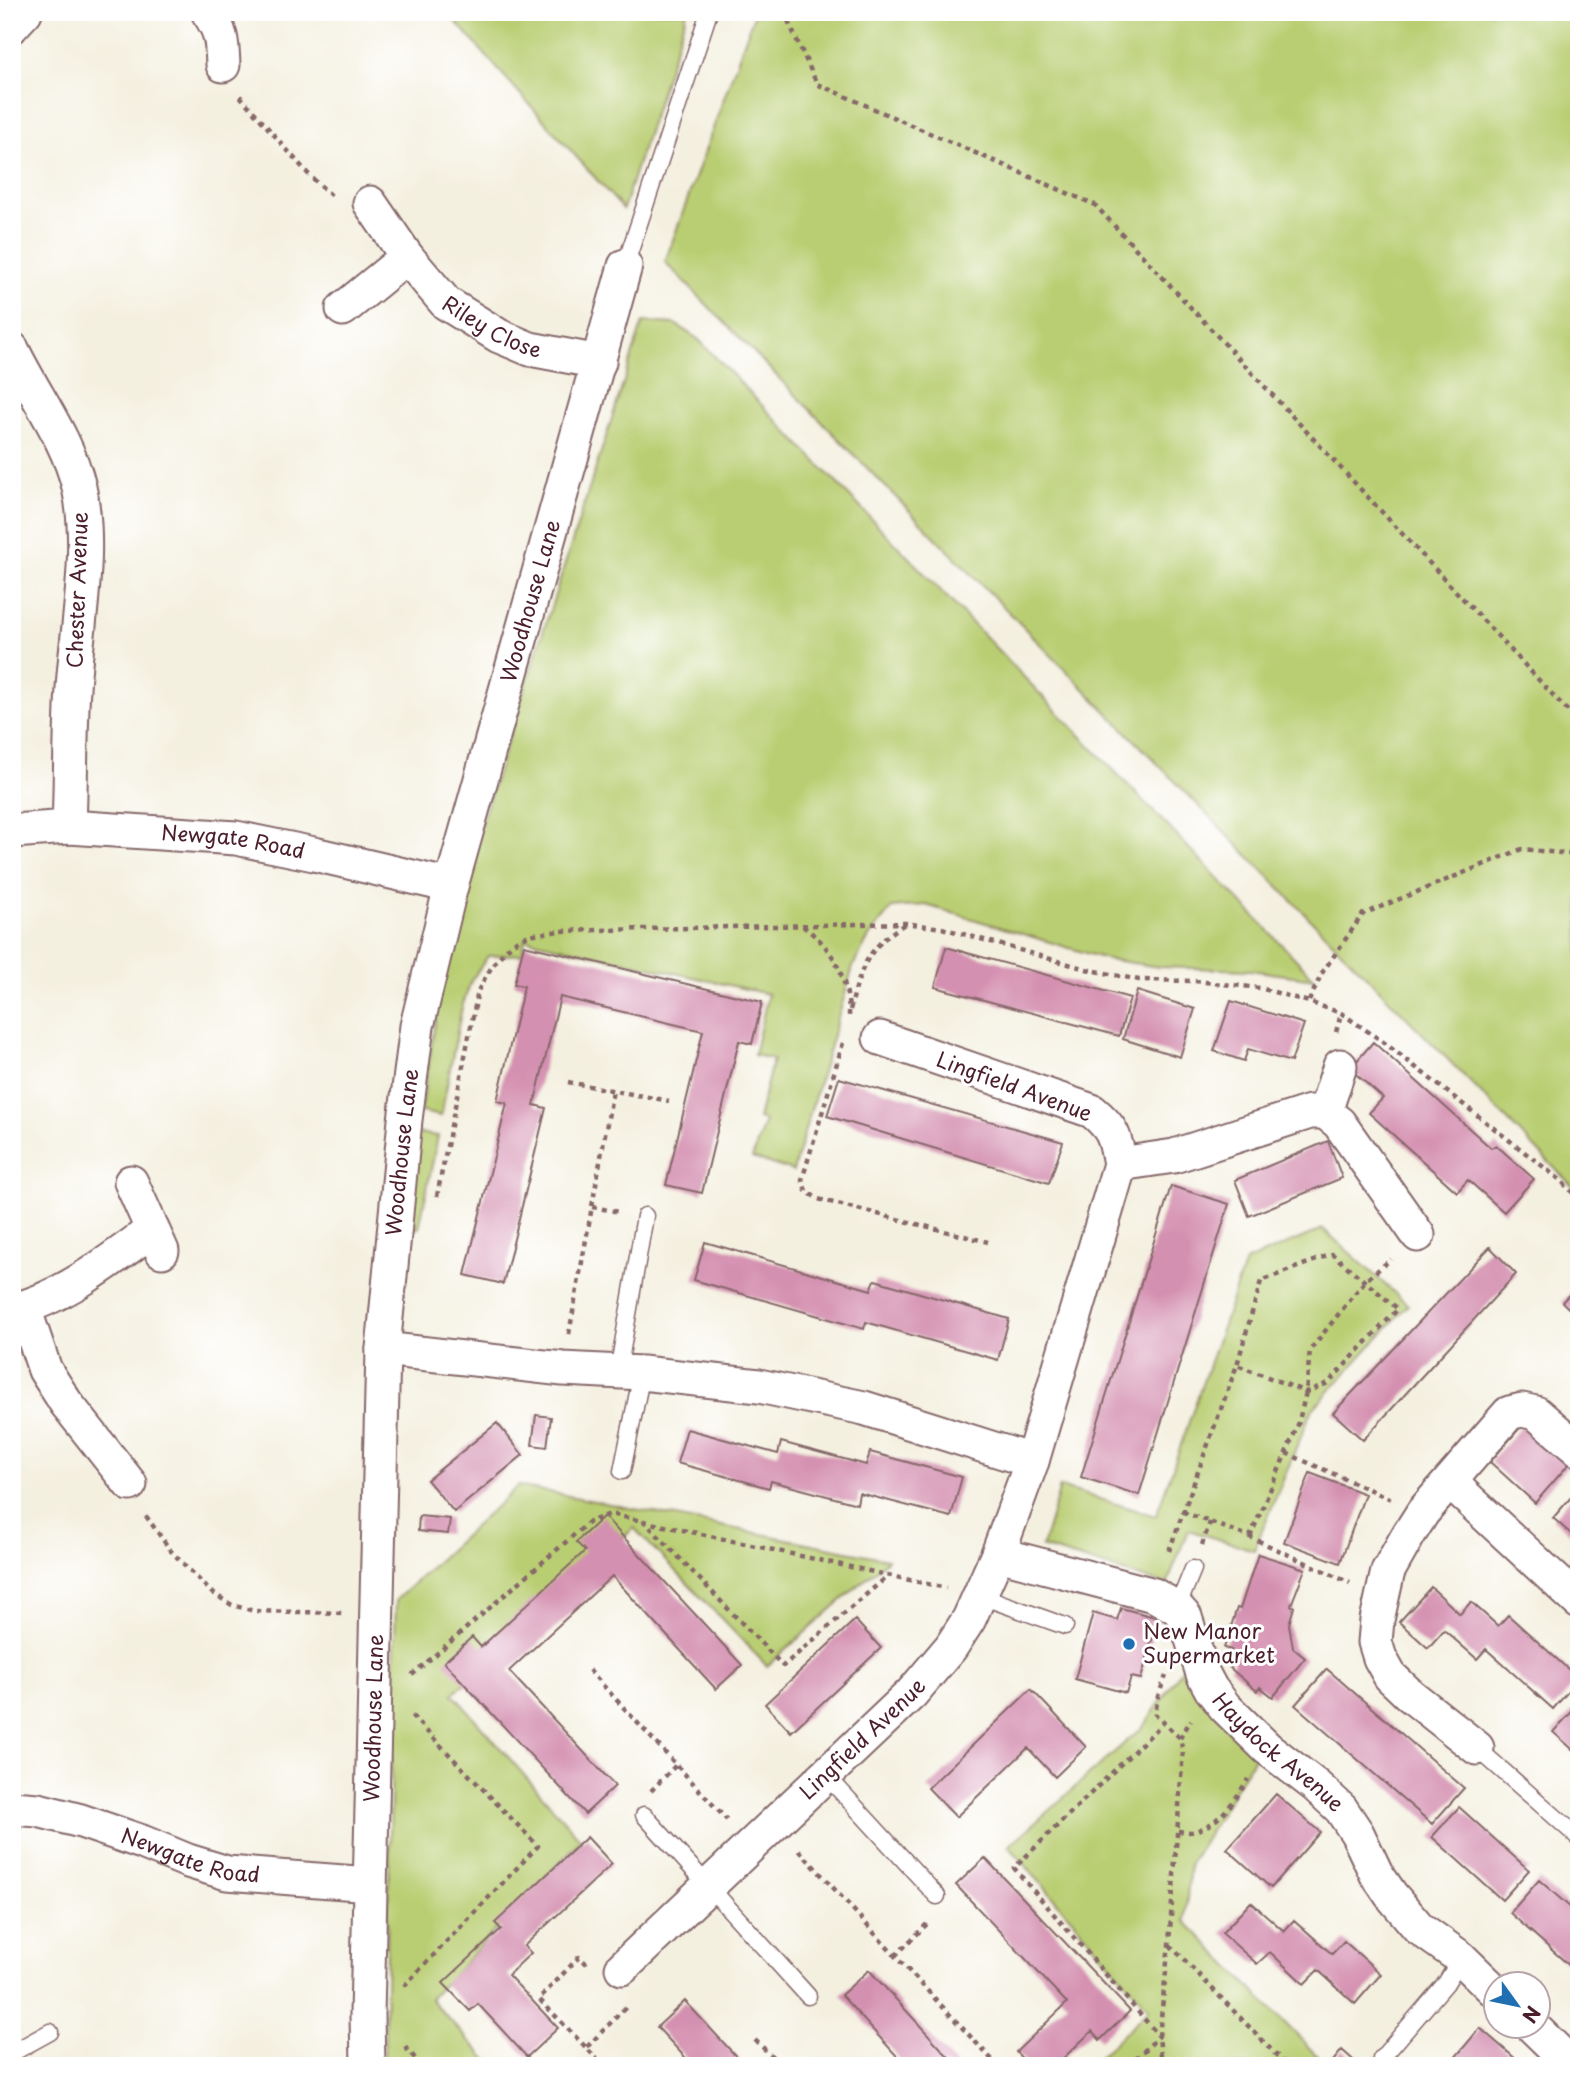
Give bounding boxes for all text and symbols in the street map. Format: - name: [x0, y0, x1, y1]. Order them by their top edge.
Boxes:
- street label: Riley Close: [437, 287, 544, 365]
- street label: Chester Avenue: [57, 511, 95, 669]
- street label: Woodhouse Lane: [491, 515, 567, 686]
- street label: Newgate Road: [160, 815, 308, 866]
- street label: Lingfield Avenue: [932, 1042, 1097, 1128]
- street label: Woodhouse Lane: [376, 1066, 425, 1237]
- place label: New Manor Supermarket: [1143, 1614, 1275, 1670]
- street label: Woodhouse Lane: [354, 1634, 390, 1802]
- marker: New Manor Supermarket: [1121, 1636, 1137, 1652]
- street label: Lingfield Avenue: [791, 1670, 932, 1806]
- street label: Haydock Avenue: [1206, 1685, 1352, 1818]
- street label: Newgate Road: [117, 1818, 261, 1889]
- north arrow: [1482, 1969, 1552, 2039]
- text: N: [1516, 2001, 1548, 2029]

